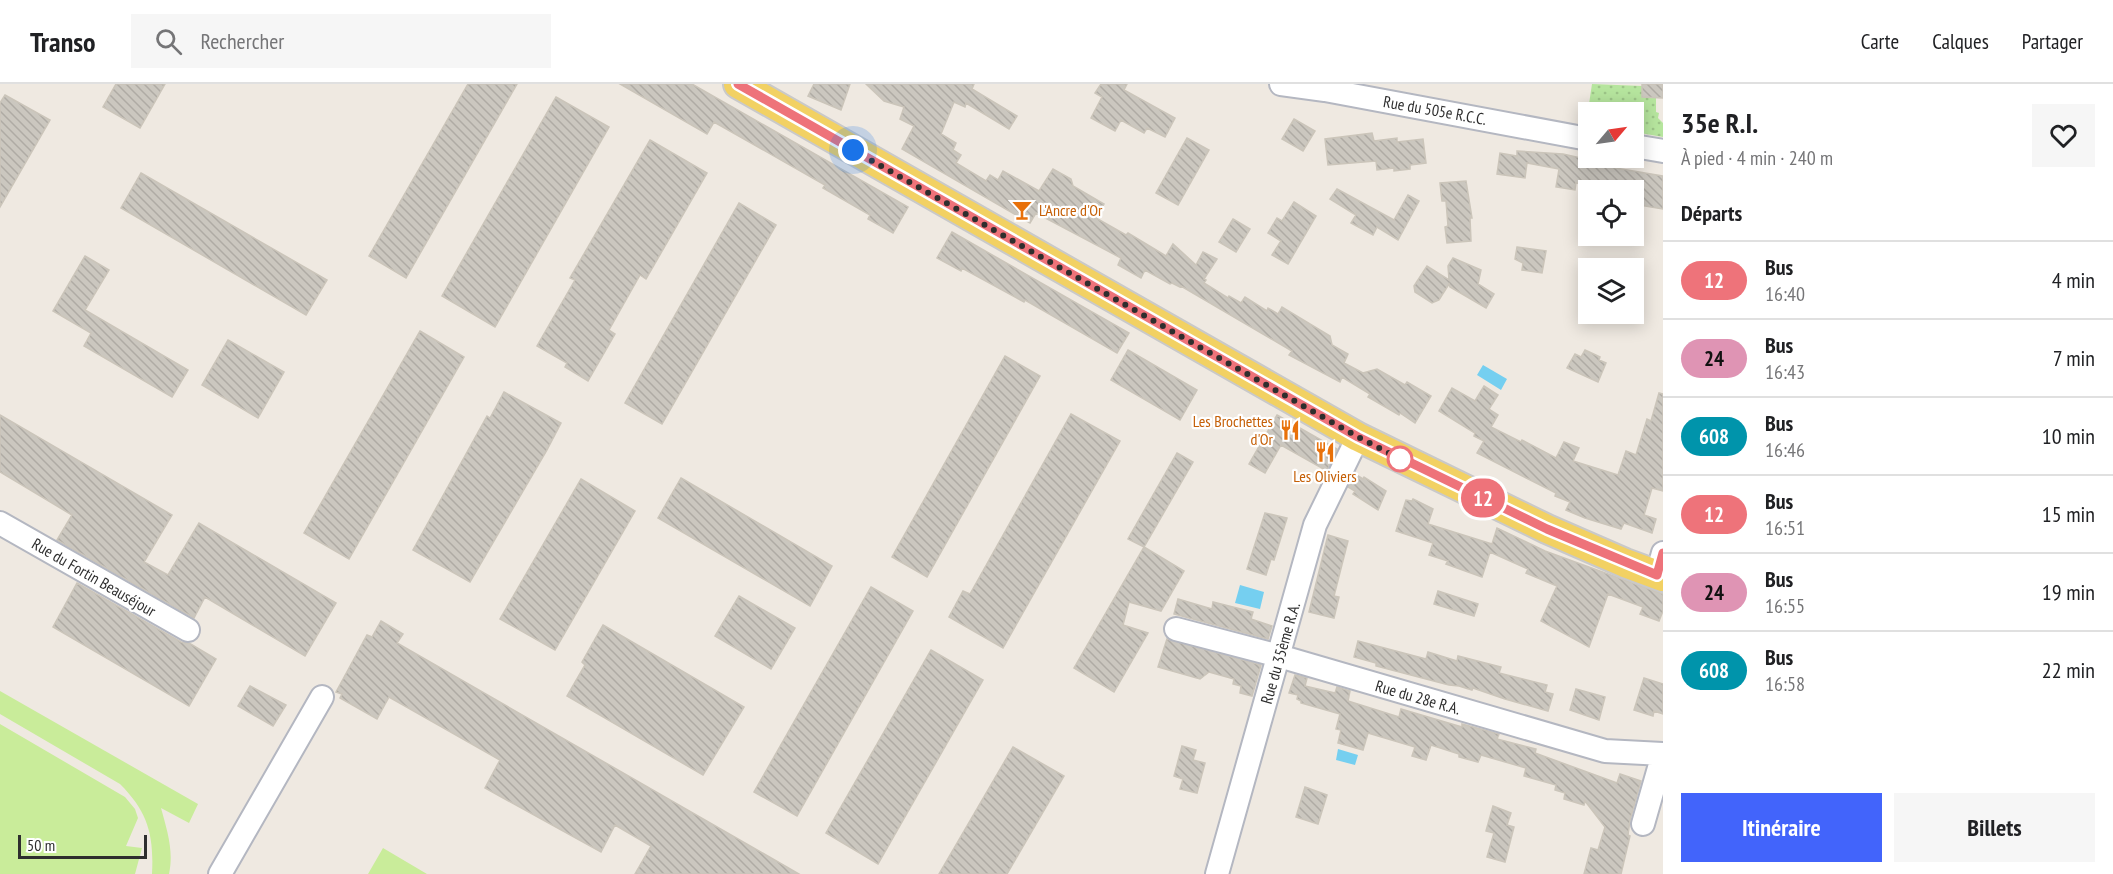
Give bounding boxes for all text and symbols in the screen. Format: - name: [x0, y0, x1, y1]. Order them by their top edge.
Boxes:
- search box: [131, 14, 551, 68]
- text: Transo: [30, 23, 95, 60]
- icon: search: [152, 25, 185, 58]
- text: Rechercher: [200, 27, 284, 55]
- text: Carte: [1861, 28, 1899, 55]
- text: Calques: [1932, 28, 1989, 55]
- text: Partager: [2022, 28, 2083, 55]
- street label: Rue du 505e R.C.C.: [1382, 91, 1488, 129]
- north arrow: [1578, 102, 1644, 168]
- map controls: [1578, 102, 1644, 324]
- text: 35e R.I.: [1681, 104, 1758, 141]
- button: heart: [2032, 104, 2095, 167]
- your location: [838, 135, 868, 165]
- text: À pied · 4 min · 240 m: [1681, 145, 1833, 171]
- button: locate: [1578, 180, 1644, 246]
- bar icon: L'Ancre d'Or: [1010, 198, 1034, 222]
- text: Départs: [1681, 199, 1742, 227]
- place label: L'Ancre d'Or: [1039, 200, 1103, 220]
- text: Bus: [1765, 253, 1793, 281]
- button: layers: [1578, 258, 1644, 324]
- text: 4 min: [2052, 266, 2095, 294]
- text: 12: [1704, 267, 1724, 294]
- text: 16:40: [1765, 281, 1805, 307]
- text: Bus: [1765, 331, 1793, 359]
- text: 7 min: [2053, 344, 2095, 372]
- text: 24: [1704, 345, 1724, 372]
- text: 16:43: [1765, 359, 1805, 385]
- text: Bus: [1765, 409, 1793, 437]
- place label: Les Brochettes d'Or: [1193, 411, 1274, 449]
- restaurant icon: Les Brochettes d'Or: [1278, 418, 1302, 442]
- text: 10 min: [2042, 422, 2095, 450]
- text: 608: [1699, 423, 1729, 450]
- text: 16:46: [1765, 437, 1805, 463]
- restaurant icon: Les Oliviers: [1313, 440, 1337, 464]
- unlabelled marker: [1387, 446, 1413, 472]
- place label: Les Oliviers: [1293, 466, 1357, 486]
- line badge: 12: [1456, 478, 1510, 518]
- text: 12: [1473, 485, 1493, 512]
- text: Bus: [1765, 487, 1793, 515]
- text: 15 min: [2042, 500, 2095, 528]
- text: 12: [1704, 501, 1724, 528]
- text: 16:51: [1765, 515, 1805, 541]
- street label: Rue du Fortin Beauséjour: [29, 533, 160, 621]
- text: Bus: [1765, 565, 1793, 593]
- text: 19 min: [2042, 578, 2095, 606]
- text: 24: [1704, 579, 1724, 606]
- text: 16:55: [1765, 593, 1805, 619]
- street label: Rue du 35ème R.A.: [1256, 600, 1304, 706]
- text: Bus: [1765, 643, 1793, 671]
- text: 22 min: [2042, 656, 2095, 684]
- text: 608: [1699, 657, 1729, 684]
- text: 16:58: [1765, 671, 1805, 697]
- street label: Rue du 28e R.A.: [1373, 675, 1463, 719]
- button: Itinéraire: [1681, 793, 1882, 862]
- button: Billets: [1894, 793, 2095, 862]
- scale bar: [18, 832, 147, 860]
- text: 50 m: [27, 835, 55, 855]

